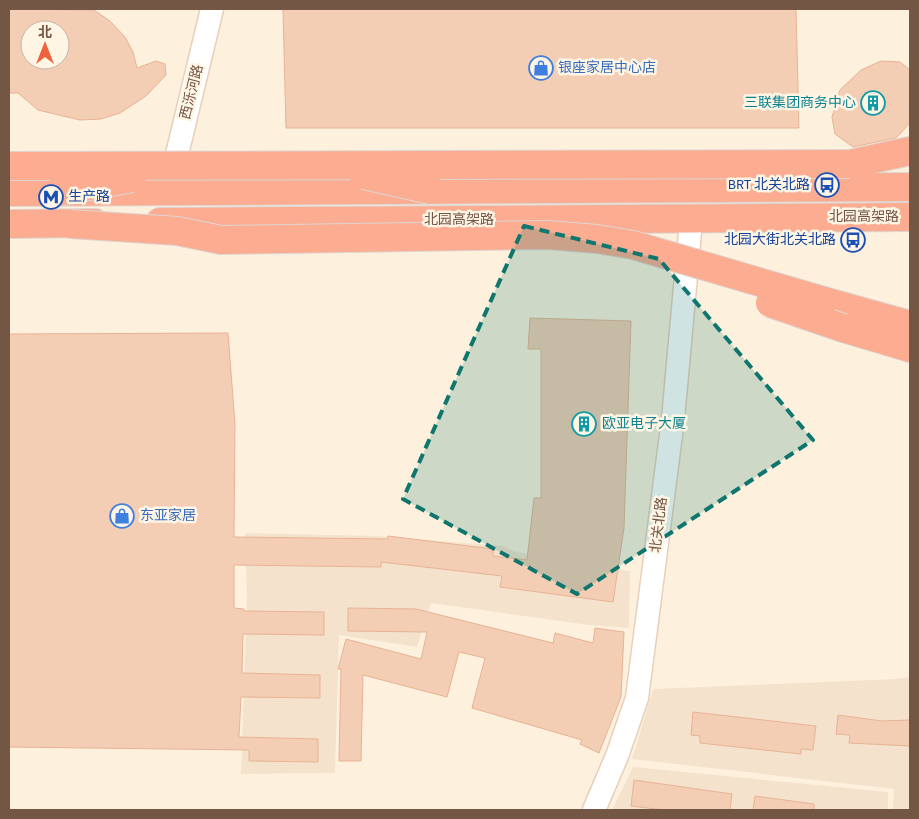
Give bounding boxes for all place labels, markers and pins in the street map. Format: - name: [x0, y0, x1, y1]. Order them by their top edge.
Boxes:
- shop icon: 银座家居中心店: [528, 55, 554, 81]
- place label: 银座家居中心店: [558, 58, 656, 78]
- building icon: 三联集团商务中心: [860, 90, 886, 116]
- place label: 三联集团商务中心: [744, 93, 856, 113]
- bus stop icon: BRT 北关北路: [814, 172, 840, 198]
- place label: BRT 北关北路: [728, 175, 810, 195]
- metro station icon: 生产路: [38, 184, 64, 210]
- place label: 生产路: [68, 187, 110, 207]
- bus stop icon: 北园大街北关北路: [840, 227, 866, 253]
- place label: 北园大街北关北路: [724, 230, 836, 250]
- building icon: 欧亚电子大厦: [571, 411, 597, 437]
- place label: 欧亚电子大厦: [602, 414, 686, 434]
- shop icon: 东亚家居: [109, 503, 135, 529]
- place label: 东亚家居: [140, 506, 196, 526]

